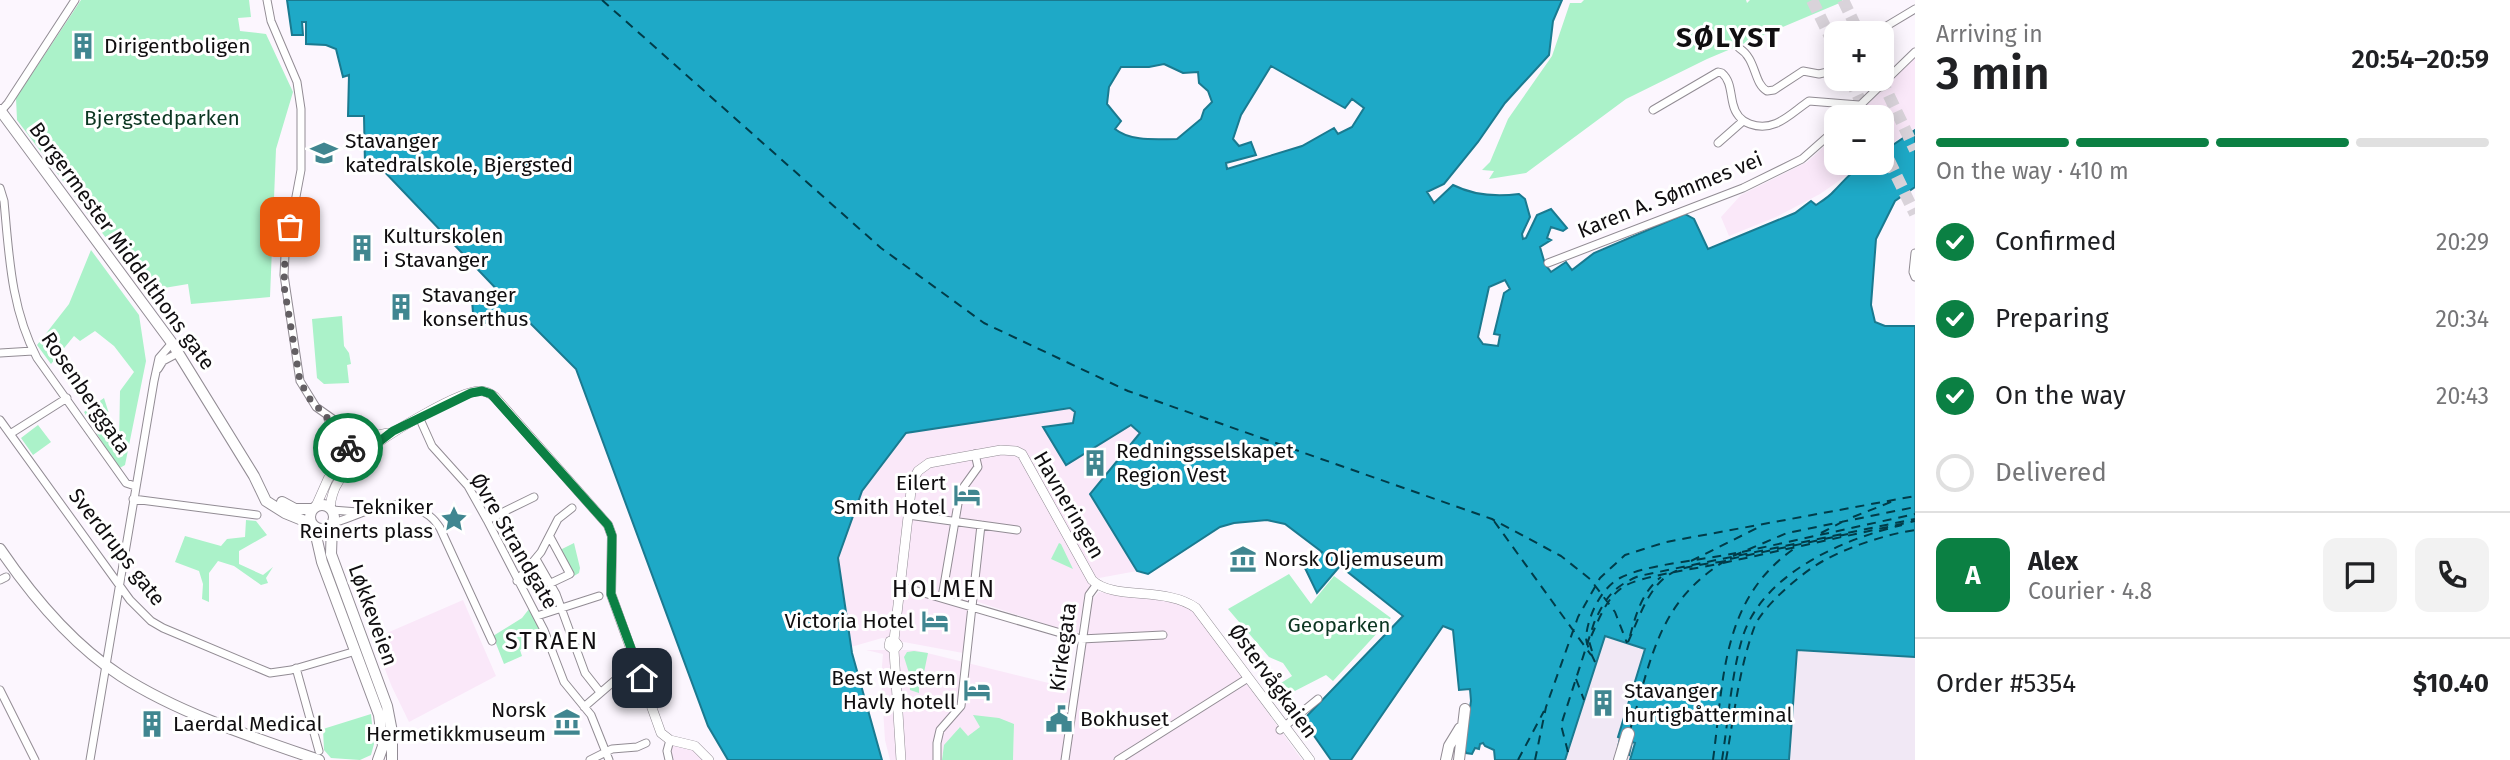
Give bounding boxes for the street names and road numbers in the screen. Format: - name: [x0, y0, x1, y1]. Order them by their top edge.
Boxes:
- street label: Borgermester Middelthons gate: [23, 117, 221, 375]
- street label: Karen A. Sømmes vei: [1574, 146, 1766, 244]
- street label: Rosenberggata: [36, 327, 136, 459]
- street label: Havneringen: [1028, 446, 1110, 564]
- street label: Øvre Strandgate: [465, 468, 563, 614]
- street label: Sverdrups gate: [63, 483, 171, 611]
- street label: Løkkeveien: [343, 561, 403, 669]
- street label: Kirkegata: [1044, 601, 1082, 693]
- street label: Østervågkaien: [1223, 619, 1323, 743]

